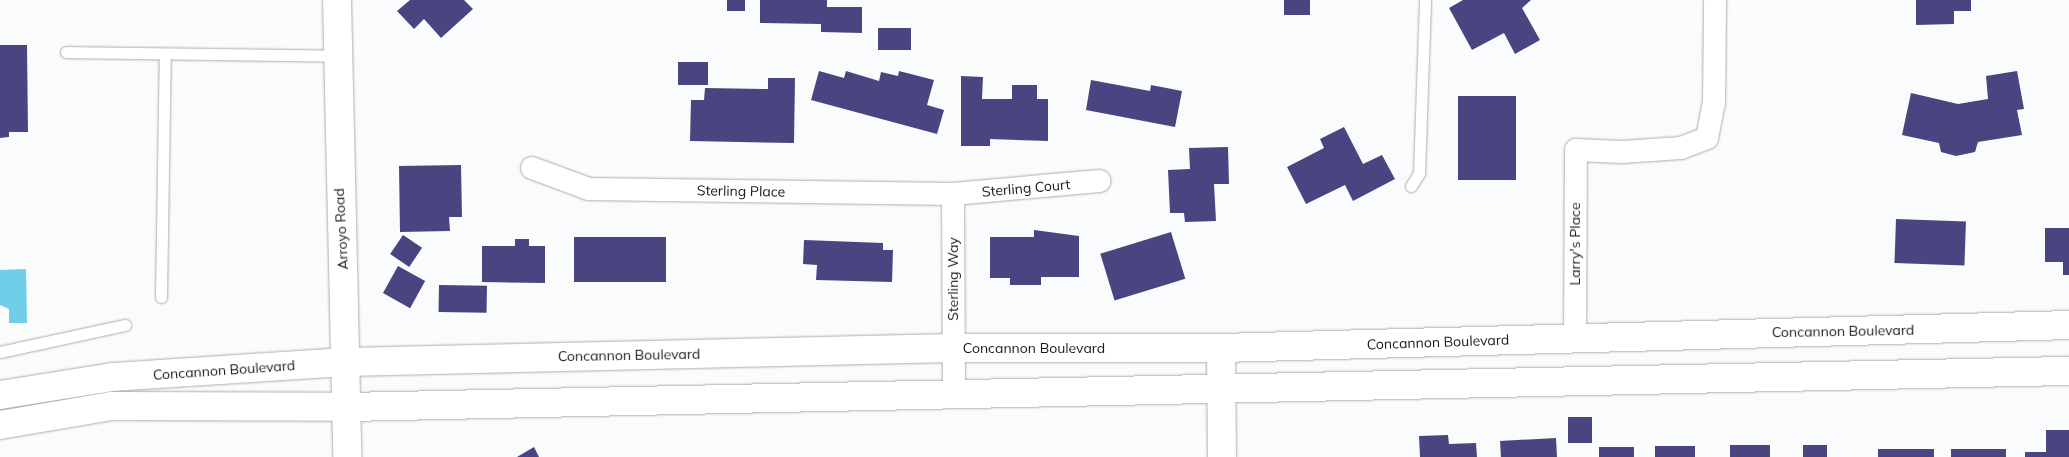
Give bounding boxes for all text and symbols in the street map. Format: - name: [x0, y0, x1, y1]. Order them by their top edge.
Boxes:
- street label: Sterling Court: [981, 176, 1071, 200]
- street label: Sterling Place: [697, 182, 785, 200]
- street label: Arroyo Road: [330, 188, 352, 270]
- street label: Larry's Place: [1567, 203, 1583, 285]
- street label: Sterling Way: [945, 237, 961, 321]
- street label: Concannon Boulevard: [1772, 321, 1914, 341]
- street label: Concannon Boulevard: [1367, 331, 1509, 353]
- street label: Concannon Boulevard: [963, 340, 1105, 356]
- street label: Concannon Boulevard: [558, 345, 700, 365]
- street label: Concannon Boulevard: [152, 357, 296, 383]

